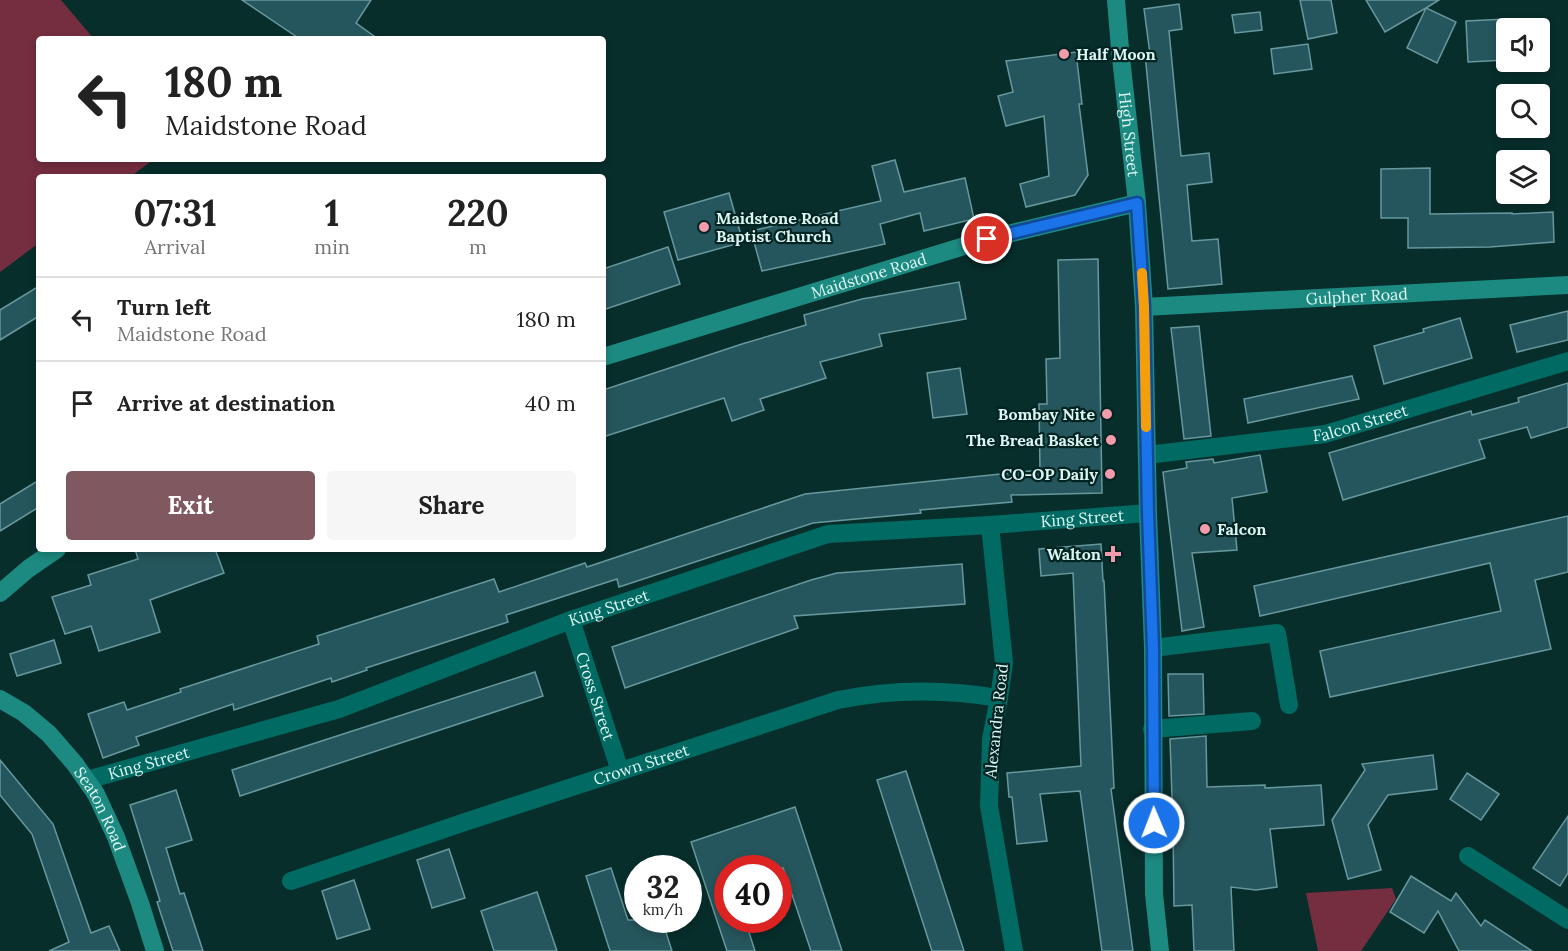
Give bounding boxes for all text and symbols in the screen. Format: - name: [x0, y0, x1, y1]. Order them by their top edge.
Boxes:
- map controls: [1496, 18, 1550, 204]
- button: sound: [1496, 18, 1550, 72]
- place label: Half Moon: [1076, 44, 1156, 64]
- marker: Half Moon: [1057, 47, 1071, 61]
- text: 180 m: [165, 55, 282, 109]
- icon: left: [66, 60, 144, 138]
- button: search: [1496, 84, 1550, 138]
- street label: High Street: [1115, 91, 1144, 179]
- text: Maidstone Road: [165, 108, 367, 142]
- button: layers: [1496, 150, 1550, 204]
- text: 07:31: [133, 190, 217, 236]
- text: 1: [325, 190, 339, 236]
- text: 220: [447, 190, 509, 236]
- place label: Maidstone Road Baptist Church: [716, 208, 839, 246]
- pin: [961, 213, 1012, 264]
- marker: Maidstone Road Baptist Church: [697, 220, 711, 234]
- icon: arrive: [970, 222, 1003, 255]
- text: Arrival: [145, 234, 206, 259]
- text: min: [314, 234, 350, 259]
- text: m: [469, 234, 487, 259]
- street label: Maidstone Road: [809, 248, 929, 302]
- street label: Gulpher Road: [1305, 283, 1409, 309]
- text: Turn left: [117, 293, 211, 321]
- icon: left: [66, 303, 99, 336]
- text: 180 m: [517, 305, 576, 333]
- text: Maidstone Road: [117, 321, 267, 346]
- icon: arrive: [66, 387, 99, 420]
- text: Arrive at destination: [117, 389, 335, 417]
- text: 40 m: [525, 389, 576, 417]
- street label: Falcon Street: [1312, 400, 1411, 445]
- place label: Bombay Nite: [998, 404, 1095, 424]
- marker: Bombay Nite: [1100, 407, 1114, 421]
- place label: The Bread Basket: [966, 430, 1099, 450]
- marker: The Bread Basket: [1104, 433, 1118, 447]
- place label: CO-OP Daily: [1001, 464, 1098, 484]
- marker: CO-OP Daily: [1103, 467, 1117, 481]
- button: Exit: [66, 471, 315, 540]
- button: Share: [327, 471, 576, 540]
- street label: King Street: [1040, 505, 1125, 531]
- place label: Falcon: [1217, 519, 1266, 539]
- marker: Falcon: [1198, 522, 1212, 536]
- place label: Walton: [1047, 544, 1101, 564]
- marker: Walton: [1106, 547, 1120, 561]
- street label: King Street: [566, 584, 652, 630]
- street label: Cross Street: [572, 649, 620, 744]
- street label: Alexandra Road: [980, 662, 1012, 780]
- street label: Crown Street: [591, 739, 692, 789]
- street label: King Street: [106, 741, 192, 784]
- street label: Seaton Road: [70, 763, 130, 854]
- position arrow: [1122, 791, 1186, 855]
- speed limit sign: 40: [714, 855, 792, 933]
- text: 32: [647, 868, 679, 906]
- text: km/h: [643, 900, 683, 919]

